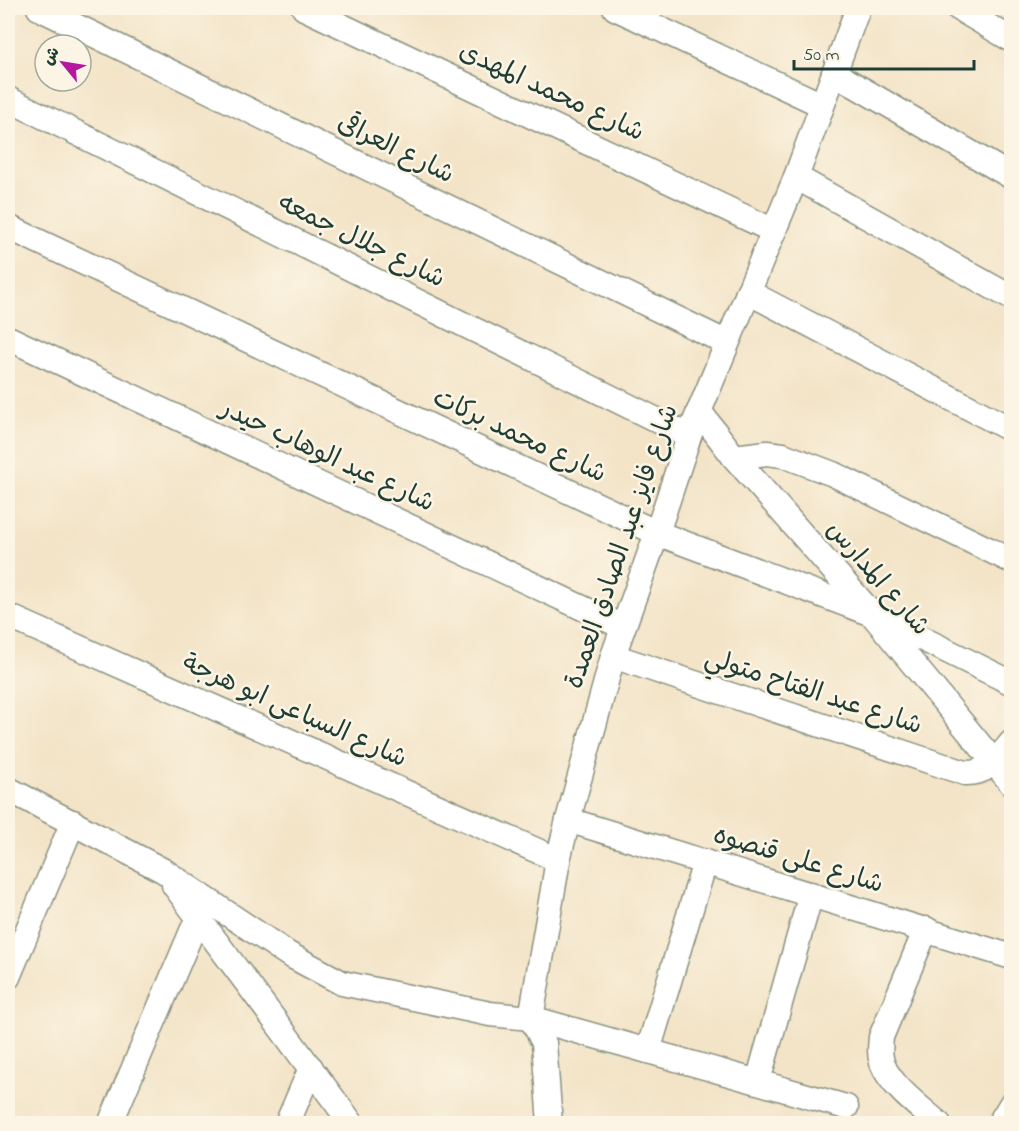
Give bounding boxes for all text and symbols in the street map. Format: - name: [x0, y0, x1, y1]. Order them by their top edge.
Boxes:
- north arrow: [33, 33, 93, 93]
- street label: شارع محمد المهدى: [452, 33, 650, 153]
- scale bar: [794, 33, 974, 71]
- text: ش: [37, 43, 67, 70]
- text: 50 m: [803, 43, 840, 69]
- street label: شارع العراقى: [330, 105, 460, 195]
- street label: شارع جلال جمعه: [271, 185, 451, 299]
- street label: شارع محمد بركات: [426, 380, 612, 494]
- street label: شارع عبد الوهاب حيدر: [212, 390, 440, 523]
- street label: شارع فايز عبد الصادق العمدة: [556, 400, 690, 694]
- street label: شارع المدارس: [816, 513, 938, 645]
- street label: شارع عبد الفتاح متولي: [699, 640, 927, 747]
- street label: شارع السباعى ابو هرجة: [175, 645, 413, 779]
- street label: شارع على قنصوه: [708, 817, 888, 905]

